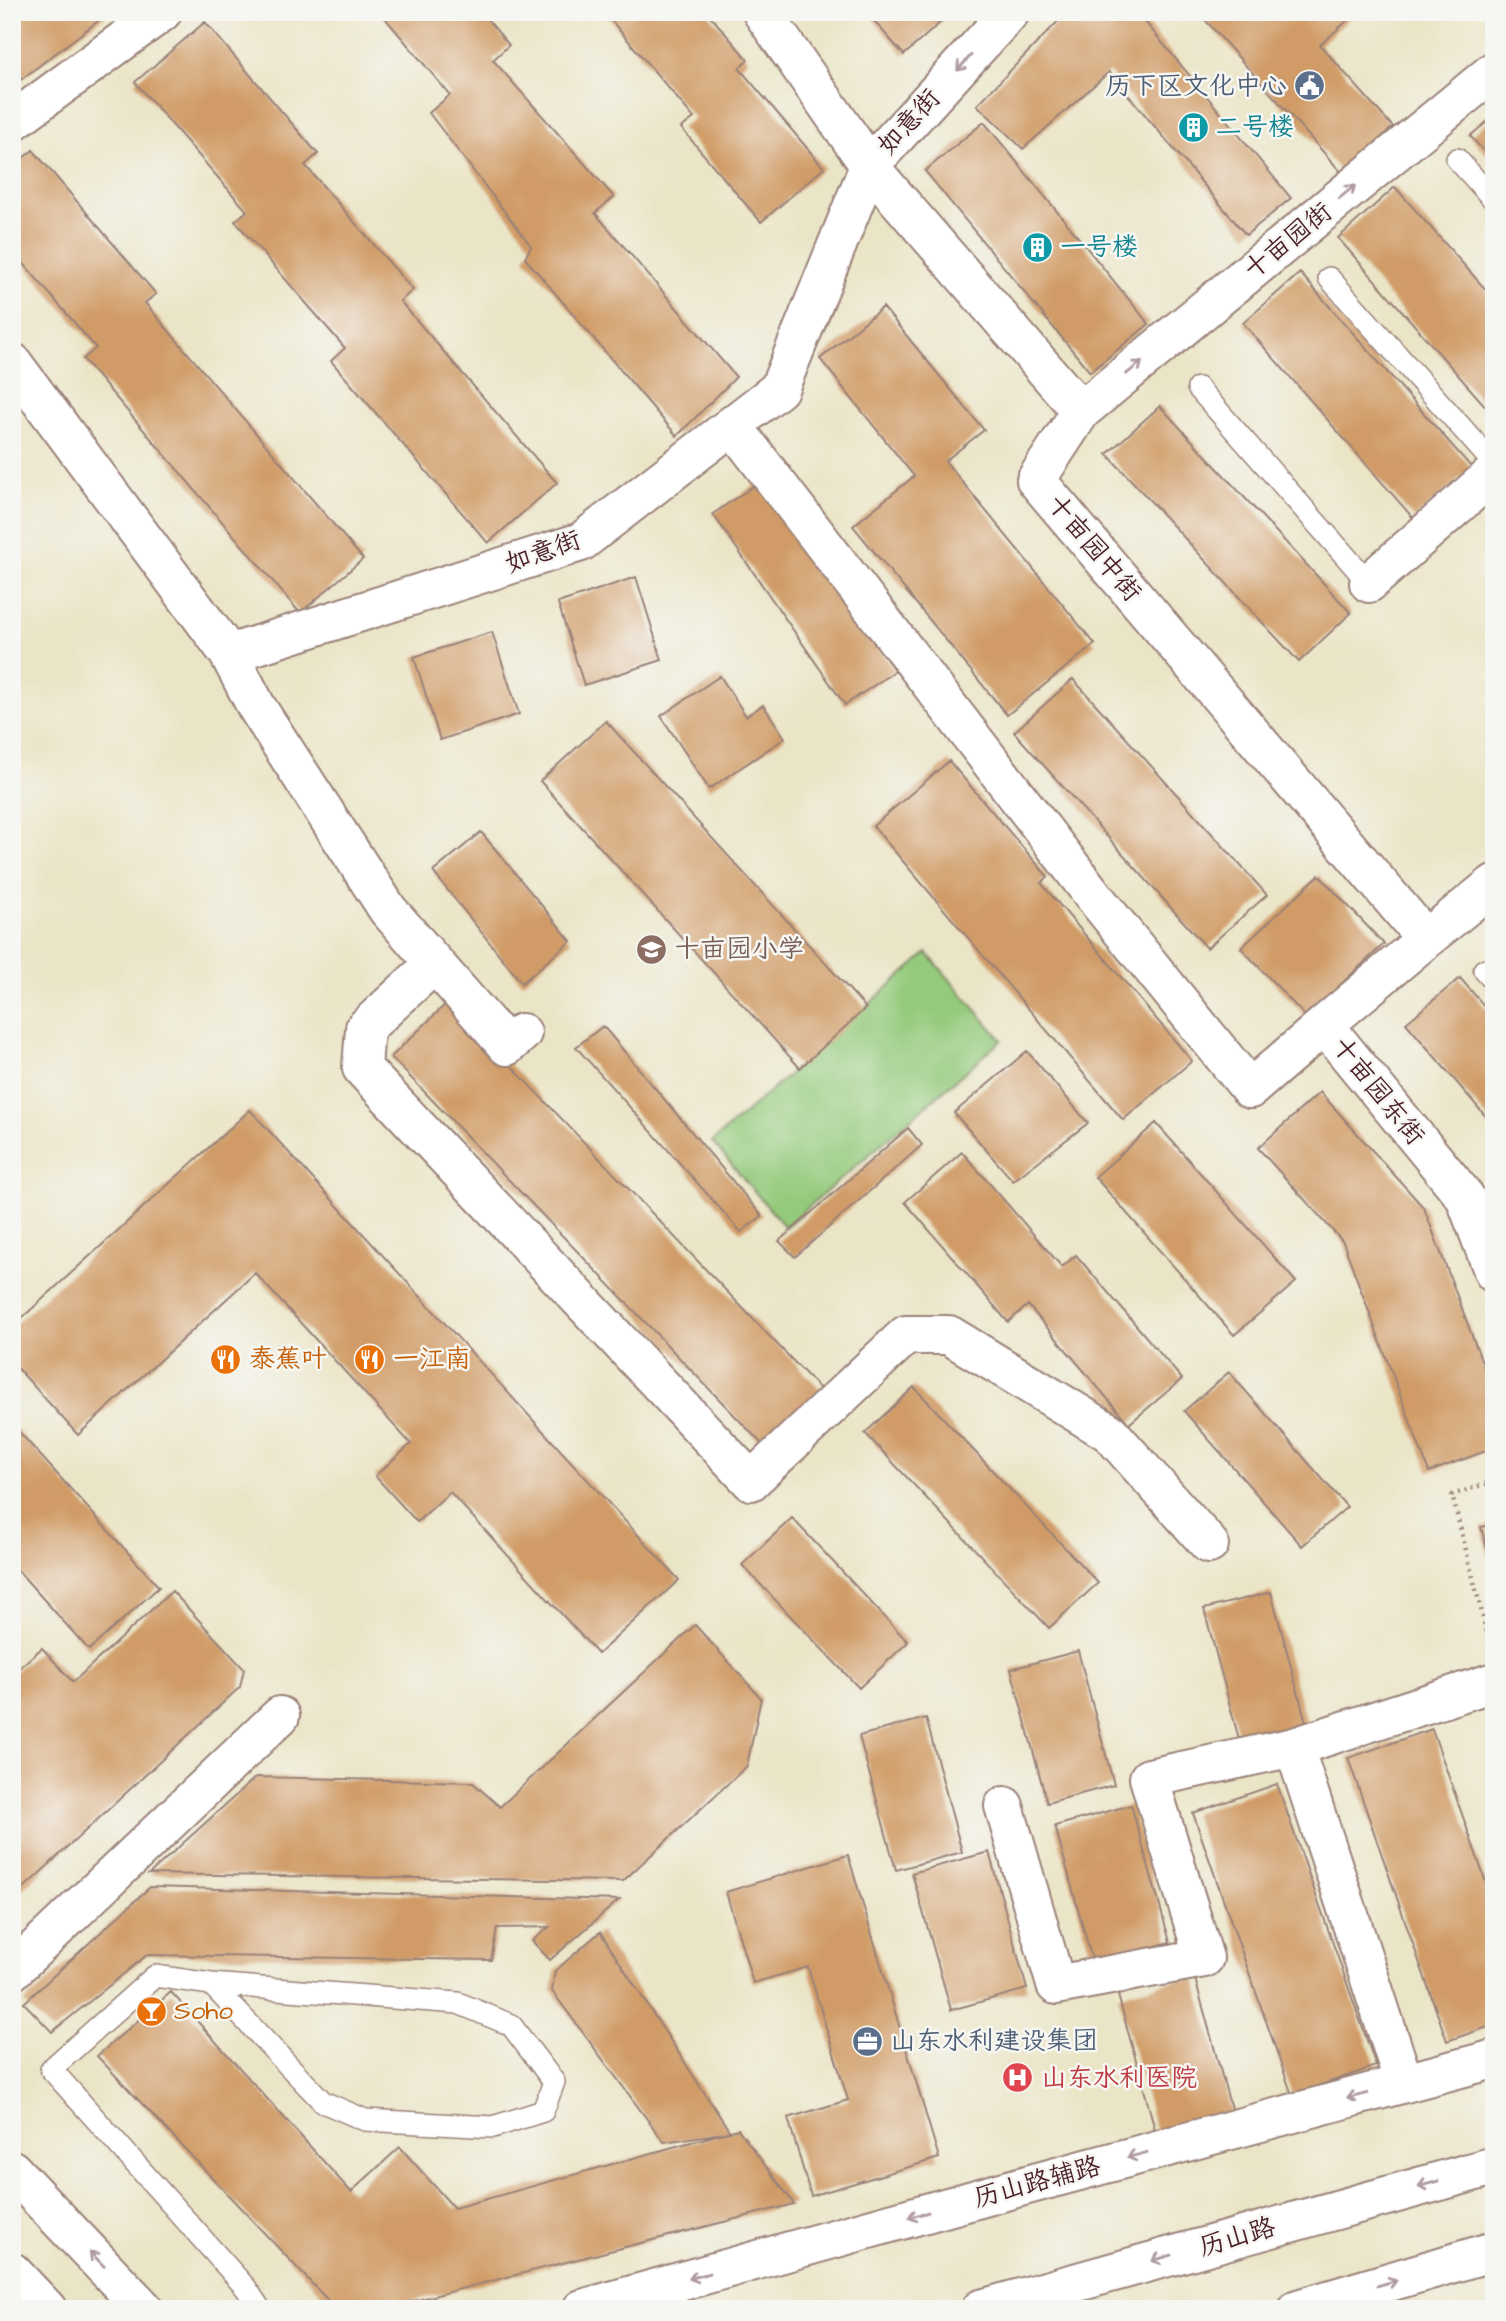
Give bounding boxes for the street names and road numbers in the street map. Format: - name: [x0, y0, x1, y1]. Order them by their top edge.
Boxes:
- street label: 如意街: [870, 81, 948, 163]
- street label: 十亩园街: [1236, 194, 1340, 288]
- street label: 十亩园中街: [1038, 487, 1150, 609]
- street label: 如意街: [500, 522, 586, 582]
- street label: 十亩园东街: [1323, 1029, 1433, 1153]
- street label: 历山路辅路: [970, 2148, 1104, 2216]
- street label: 历山路: [1195, 2209, 1279, 2265]

